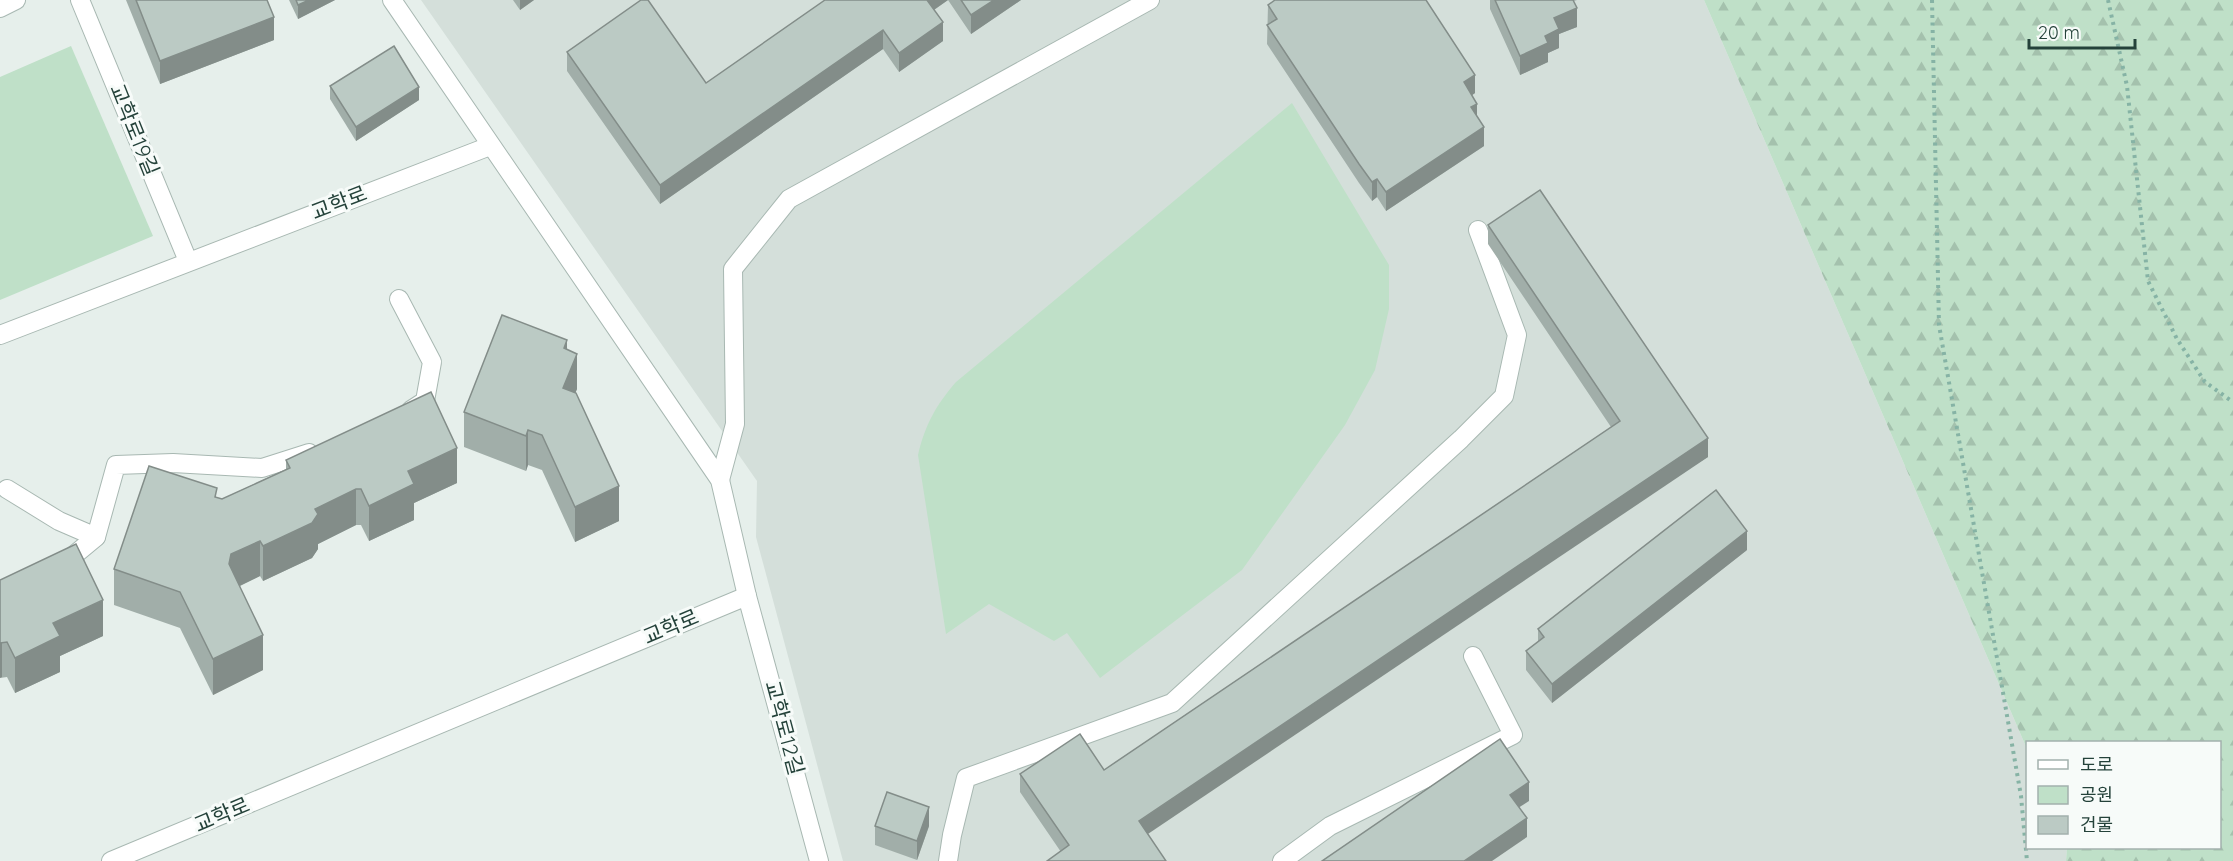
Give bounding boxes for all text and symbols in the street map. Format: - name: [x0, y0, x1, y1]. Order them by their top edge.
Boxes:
- scale bar: [2029, 12, 2136, 50]
- text: 20 m: [2038, 21, 2080, 44]
- street label: 교학로19길: [105, 80, 165, 179]
- street label: 교학로: [307, 180, 370, 225]
- street label: 교학로: [639, 603, 702, 649]
- street label: 교학로12길: [760, 678, 810, 778]
- legend: [2026, 741, 2221, 849]
- text: 도로: [2080, 753, 2113, 776]
- text: 공원: [2080, 783, 2113, 806]
- street label: 교학로: [190, 791, 253, 837]
- text: 건물: [2080, 813, 2113, 836]

